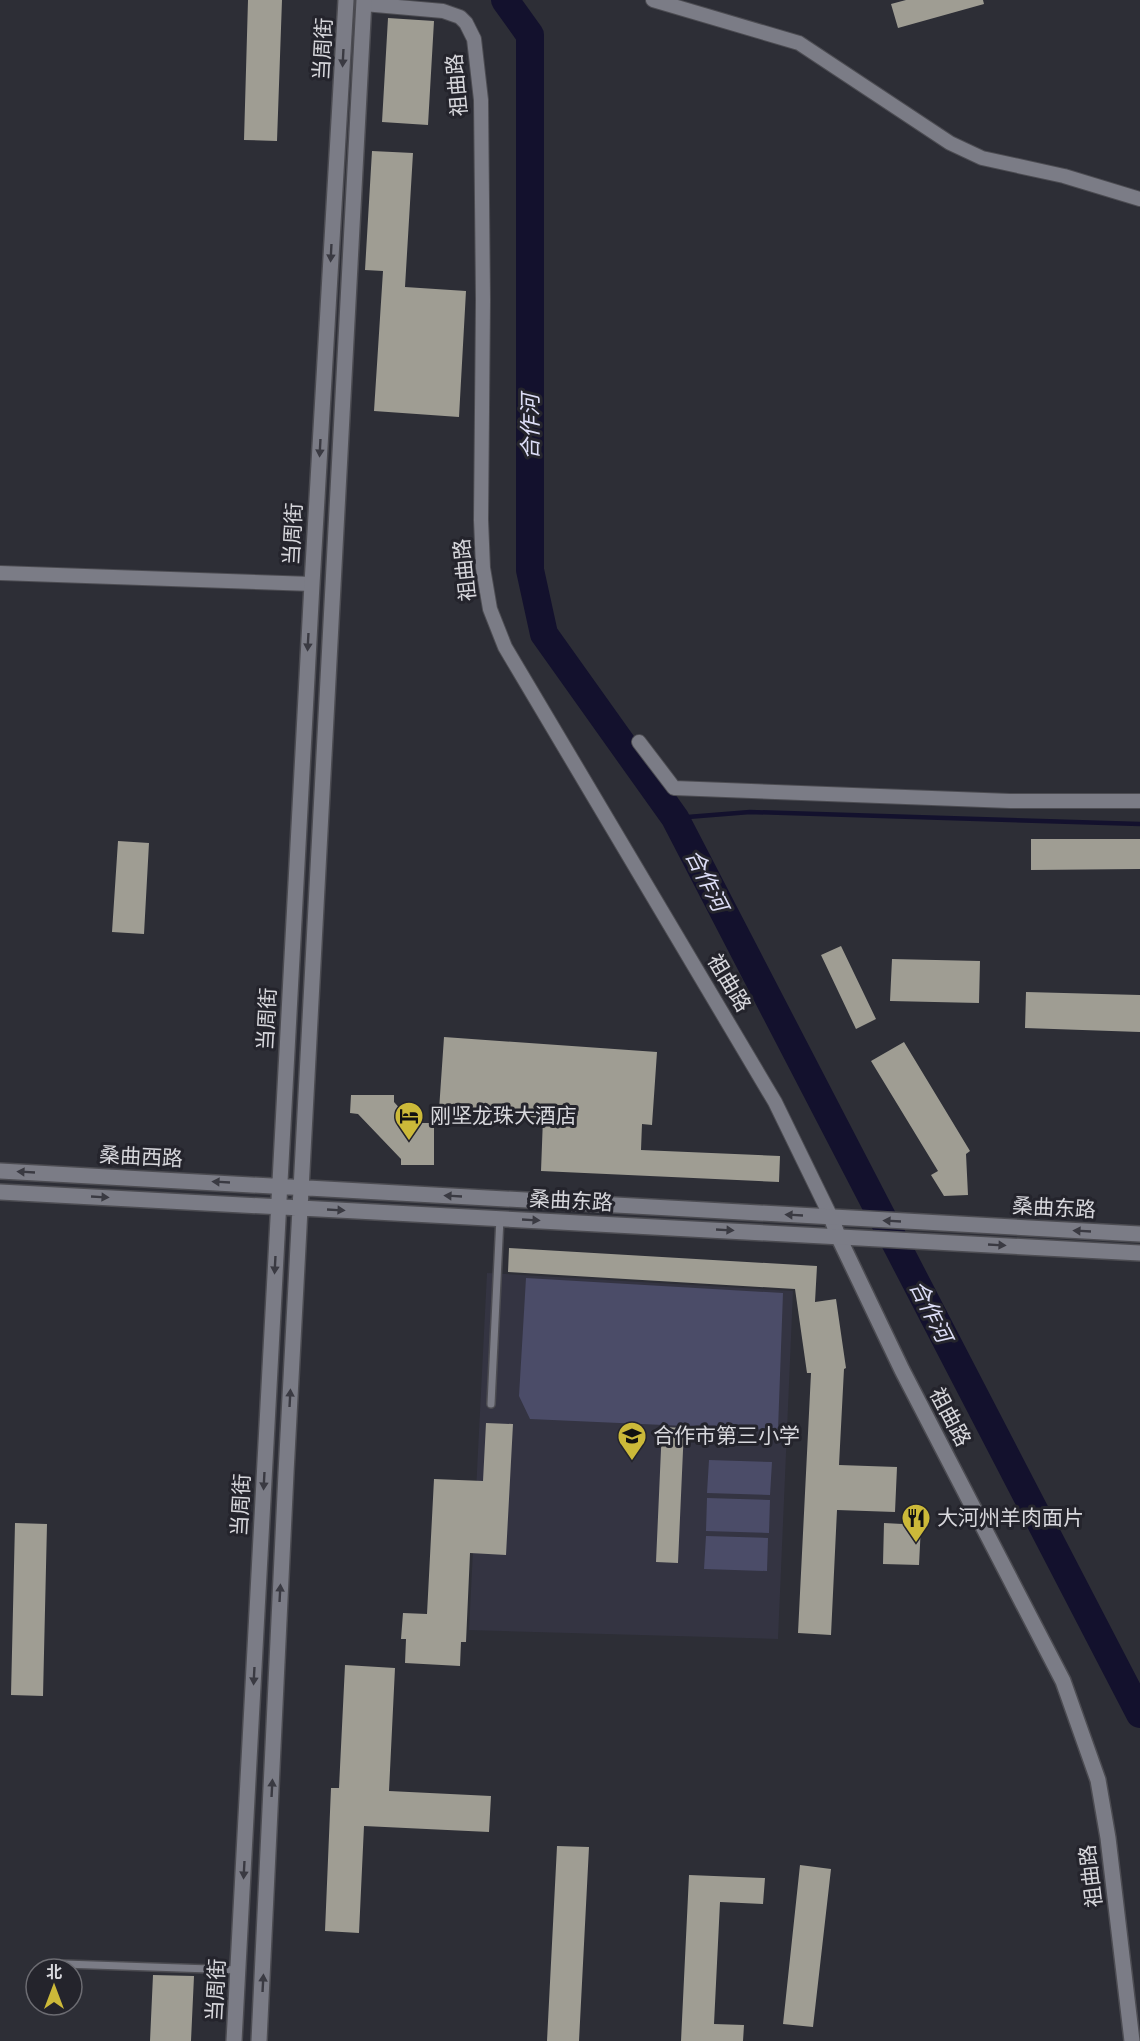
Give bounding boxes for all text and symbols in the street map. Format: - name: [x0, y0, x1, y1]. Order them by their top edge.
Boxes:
- street label: 当周街: [307, 17, 338, 81]
- one-way arrow: [338, 49, 348, 68]
- street label: 祖曲路: [440, 52, 473, 118]
- one-way arrow: [327, 244, 336, 263]
- water label: 合作河: [516, 390, 544, 460]
- one-way arrow: [315, 438, 324, 457]
- street label: 当周街: [277, 502, 308, 566]
- street label: 祖曲路: [448, 537, 481, 603]
- one-way arrow: [304, 633, 313, 652]
- water label: 合作河: [680, 844, 736, 919]
- street label: 祖曲路: [702, 949, 757, 1017]
- street label: 当周街: [251, 987, 282, 1051]
- hotel icon: 刚坚龙珠大酒店: [393, 1100, 425, 1142]
- place label: 刚坚龙珠大酒店: [430, 1102, 577, 1129]
- street label: 桑曲西路: [98, 1141, 184, 1172]
- one-way arrow: [16, 1168, 35, 1177]
- one-way arrow: [211, 1178, 230, 1187]
- street label: 桑曲东路: [528, 1185, 614, 1216]
- one-way arrow: [443, 1192, 462, 1201]
- street label: 桑曲东路: [1011, 1192, 1097, 1223]
- one-way arrow: [91, 1193, 110, 1202]
- one-way arrow: [326, 1205, 345, 1214]
- one-way arrow: [785, 1210, 804, 1220]
- one-way arrow: [521, 1215, 540, 1225]
- one-way arrow: [882, 1216, 901, 1225]
- one-way arrow: [716, 1226, 735, 1235]
- one-way arrow: [1072, 1226, 1091, 1235]
- one-way arrow: [987, 1240, 1006, 1249]
- one-way arrow: [270, 1256, 279, 1275]
- water label: 合作河: [904, 1275, 960, 1350]
- street label: 祖曲路: [924, 1383, 977, 1451]
- one-way arrow: [285, 1389, 295, 1408]
- school or university icon: 合作市第三小学: [616, 1420, 648, 1462]
- place label: 合作市第三小学: [653, 1422, 800, 1449]
- one-way arrow: [259, 1471, 268, 1490]
- street label: 当周街: [225, 1473, 256, 1537]
- restaurant icon: 大河州羊肉面片: [900, 1502, 932, 1544]
- place label: 大河州羊肉面片: [937, 1504, 1084, 1531]
- one-way arrow: [276, 1583, 285, 1602]
- one-way arrow: [249, 1666, 258, 1685]
- one-way arrow: [267, 1778, 276, 1797]
- street label: 祖曲路: [1073, 1843, 1108, 1909]
- one-way arrow: [239, 1861, 248, 1880]
- north arrow: [24, 1957, 84, 2017]
- street label: 当周街: [200, 1958, 231, 2022]
- text: 北: [46, 1962, 62, 1982]
- one-way arrow: [258, 1973, 267, 1992]

